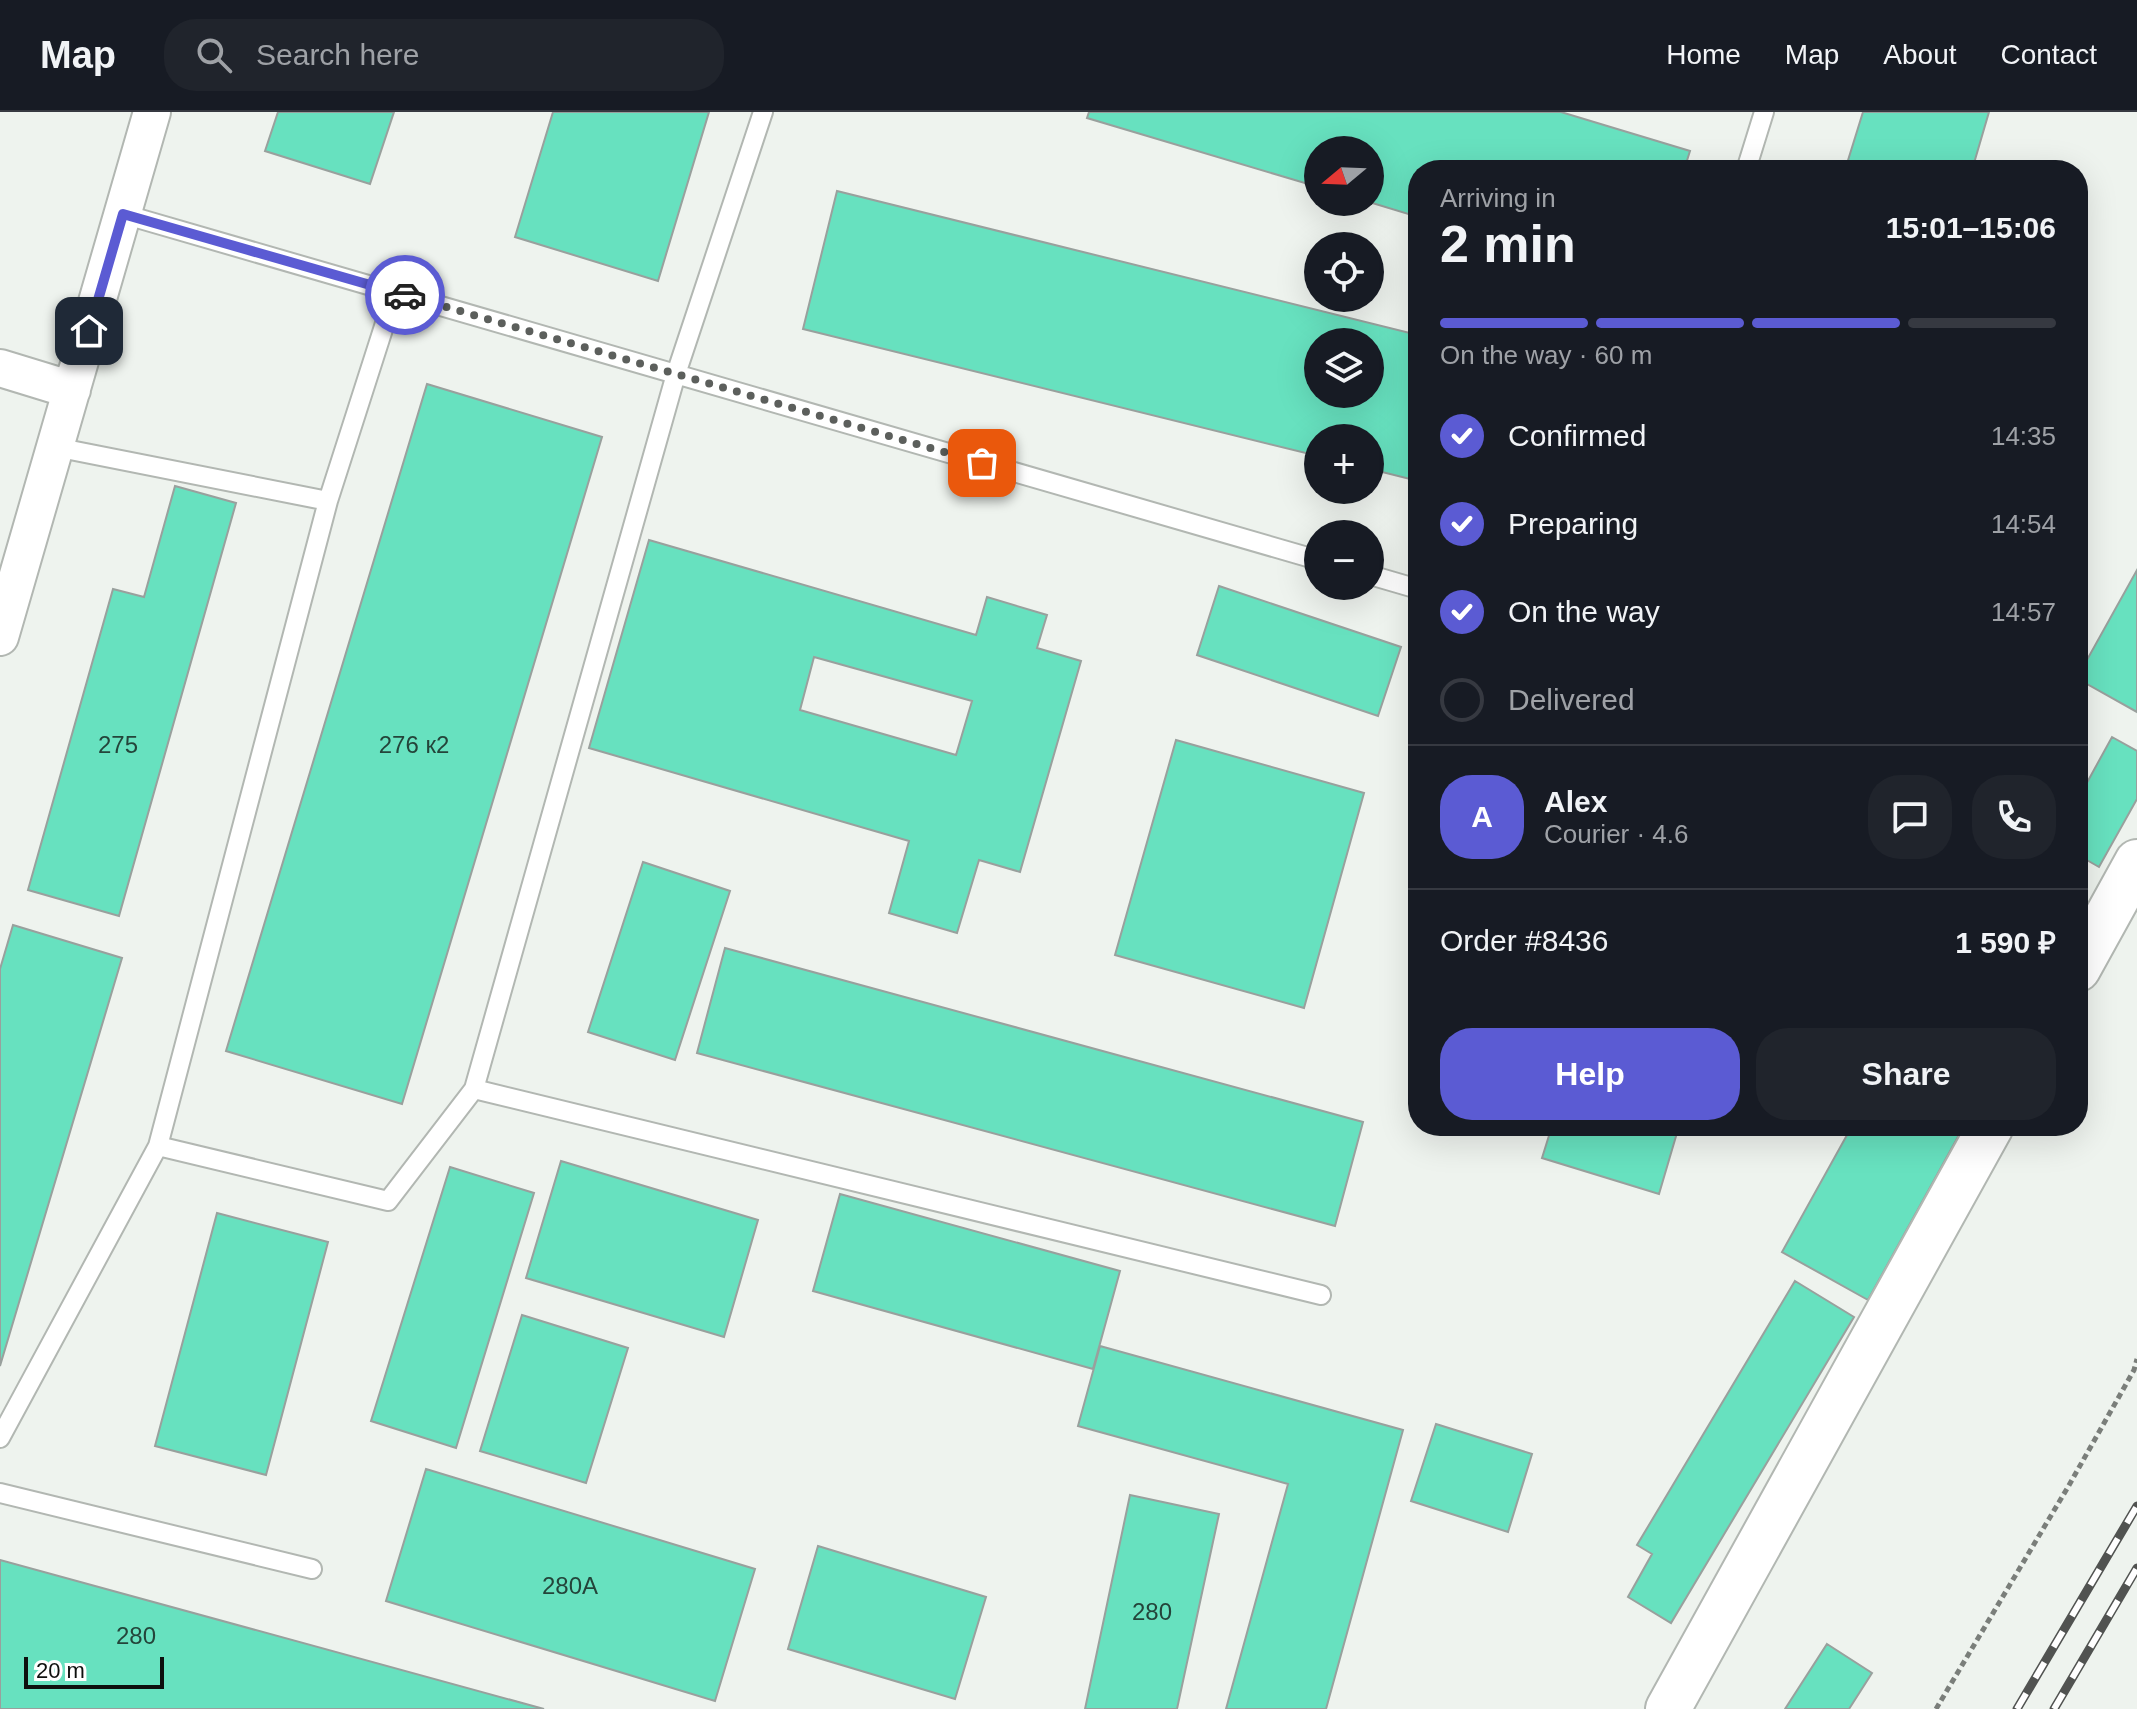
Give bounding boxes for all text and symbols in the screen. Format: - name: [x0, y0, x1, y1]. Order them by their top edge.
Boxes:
- search box: [164, 19, 724, 91]
- icon: search: [192, 33, 236, 77]
- text: Map: [40, 34, 116, 76]
- text: Search here: [256, 38, 419, 71]
- text: Home: [1666, 39, 1741, 70]
- text: Map: [1785, 39, 1839, 70]
- text: About: [1883, 39, 1957, 70]
- text: Contact: [2001, 39, 2097, 70]
- north arrow: [1304, 136, 1384, 216]
- map controls: [1304, 136, 1384, 600]
- text: Arriving in: [1440, 183, 1556, 213]
- text: 15:01–15:06: [1886, 211, 2056, 244]
- text: 2 min: [1440, 215, 1576, 273]
- button: locate: [1304, 232, 1384, 312]
- courier: [365, 255, 445, 335]
- icon: car: [383, 273, 427, 317]
- pin: [55, 297, 123, 365]
- icon: home: [67, 309, 111, 353]
- button: layers: [1304, 328, 1384, 408]
- text: On the way · 60 m: [1440, 340, 1652, 370]
- icon: check: [1440, 414, 1484, 458]
- text: Confirmed: [1508, 419, 1646, 452]
- text: 14:35: [1991, 421, 2056, 451]
- button: +: [1304, 424, 1384, 504]
- pin: [948, 429, 1016, 497]
- icon: bag: [960, 441, 1004, 485]
- icon: check: [1440, 502, 1484, 546]
- text: Preparing: [1508, 507, 1638, 540]
- text: 14:54: [1991, 509, 2056, 539]
- button: −: [1304, 520, 1384, 600]
- icon: check: [1440, 590, 1484, 634]
- text: On the way: [1508, 595, 1660, 628]
- text: 14:57: [1991, 597, 2056, 627]
- text: Delivered: [1508, 683, 1635, 716]
- house number: 275: [98, 731, 138, 758]
- house number: 276 к2: [379, 731, 449, 758]
- button: chat: [1868, 775, 1952, 859]
- button: phone: [1972, 775, 2056, 859]
- text: Alex: [1544, 785, 1607, 818]
- text: A: [1471, 800, 1493, 833]
- text: Courier · 4.6: [1544, 819, 1689, 849]
- text: Order #8436: [1440, 924, 1608, 957]
- text: 1 590 ₽: [1955, 926, 2056, 959]
- button: Help: [1440, 1028, 1740, 1120]
- button: Share: [1756, 1028, 2056, 1120]
- house number: 280А: [542, 1572, 598, 1599]
- house number: 280: [1132, 1598, 1172, 1625]
- house number: 280: [116, 1622, 156, 1649]
- scale bar: [24, 1653, 164, 1689]
- text: 20 m: [36, 1658, 85, 1683]

